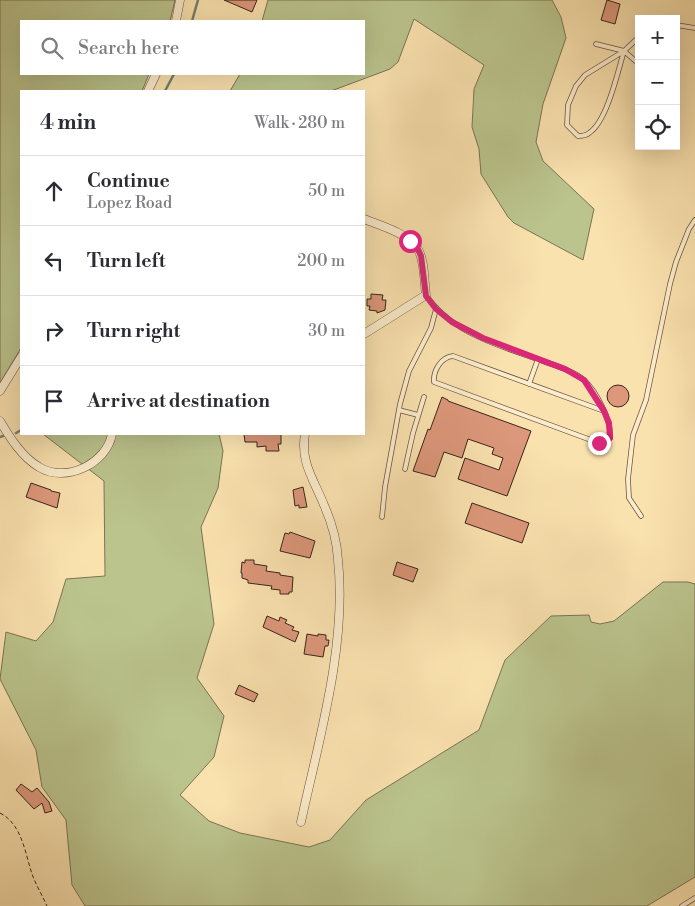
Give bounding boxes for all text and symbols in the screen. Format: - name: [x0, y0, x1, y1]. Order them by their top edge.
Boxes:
- map controls: [635, 15, 680, 150]
- button: +: [635, 15, 680, 60]
- search box: [20, 20, 365, 75]
- icon: search: [38, 34, 66, 62]
- text: Search here: [78, 36, 179, 60]
- button: −: [635, 60, 680, 105]
- button: locate: [635, 105, 680, 150]
- text: 4 min: [40, 110, 96, 136]
- text: Walk · 280 m: [254, 113, 345, 133]
- text: Continue: [87, 169, 170, 193]
- icon: ahead: [40, 177, 68, 205]
- text: 50 m: [308, 181, 345, 201]
- text: Lopez Road: [87, 193, 172, 213]
- route start: [399, 230, 422, 253]
- icon: left: [40, 247, 68, 275]
- text: Turn left: [87, 249, 166, 273]
- text: 200 m: [297, 251, 345, 271]
- icon: right: [40, 317, 68, 345]
- text: Turn right: [87, 319, 180, 343]
- text: 30 m: [308, 321, 345, 341]
- icon: arrive: [40, 387, 68, 415]
- text: Arrive at destination: [87, 389, 270, 413]
- route end: [588, 432, 611, 455]

